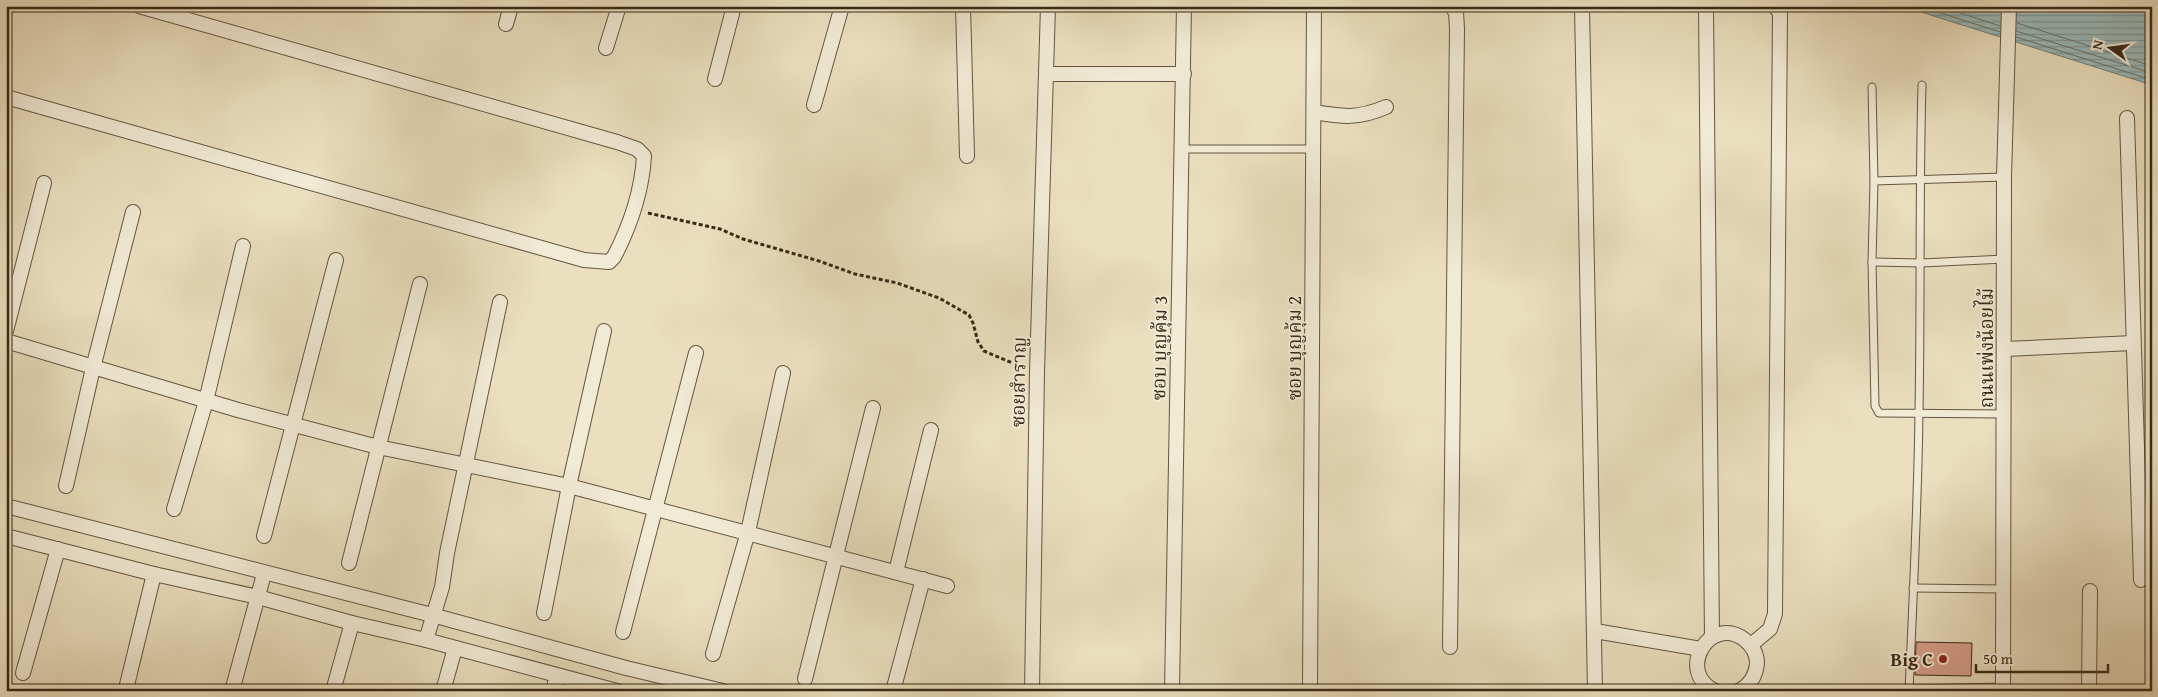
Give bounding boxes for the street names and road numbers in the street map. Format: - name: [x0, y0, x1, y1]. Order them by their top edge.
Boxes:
- street label: ถนนเพ่งน้อยไม้: [1972, 288, 2000, 408]
- street label: ซอบ บุญคุ้ม 3: [1144, 295, 1174, 401]
- street label: ซอย บุญคุ้ม 2: [1280, 296, 1308, 400]
- street label: ซอยสำราญ: [1003, 337, 1033, 427]

